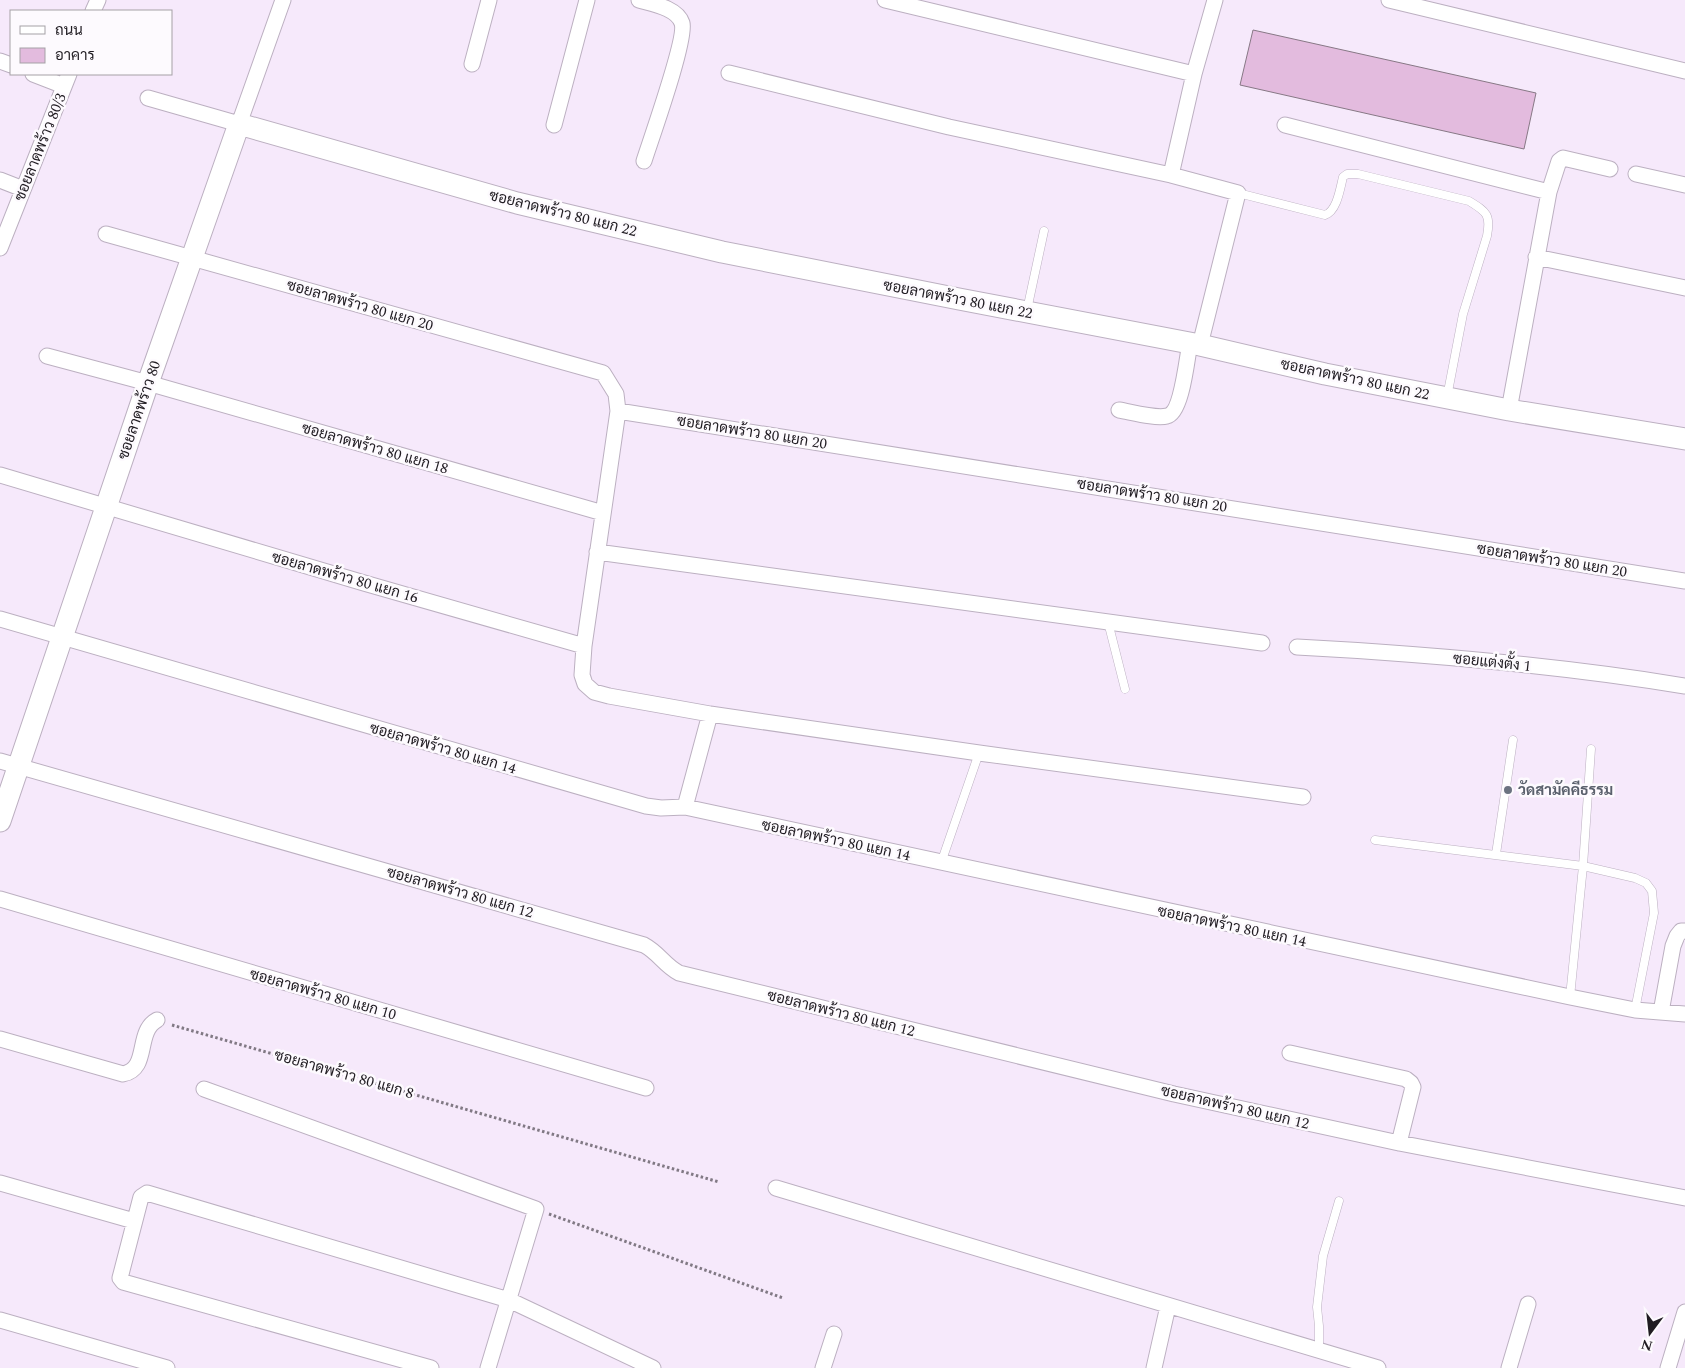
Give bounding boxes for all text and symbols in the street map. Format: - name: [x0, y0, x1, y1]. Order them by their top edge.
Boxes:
- legend: [10, 10, 172, 75]
- text: ถนน: [55, 19, 83, 42]
- text: อาคาร: [55, 44, 95, 67]
- street label: ซอยลาดพร้าว 80/3: [8, 89, 73, 205]
- street label: ซอยลาดพร้าว 80 แยก 22: [487, 184, 639, 243]
- street label: ซอยลาดพร้าว 80 แยก 20: [284, 274, 436, 337]
- street label: ซอยลาดพร้าว 80 แยก 22: [881, 274, 1035, 325]
- street label: ซอยลาดพร้าว 80 แยก 22: [1278, 352, 1431, 407]
- street label: ซอยลาดพร้าว 80: [112, 358, 167, 463]
- street label: ซอยลาดพร้าว 80 แยก 20: [675, 409, 829, 456]
- street label: ซอยลาดพร้าว 80 แยก 18: [299, 417, 451, 480]
- street label: ซอยลาดพร้าว 80 แยก 20: [1075, 472, 1229, 519]
- street label: ซอยลาดพร้าว 80 แยก 20: [1475, 537, 1629, 584]
- street label: ซอยลาดพร้าว 80 แยก 16: [269, 546, 421, 610]
- street label: ซอยแต่งตั้ง 1: [1452, 643, 1532, 678]
- street label: ซอยลาดพร้าว 80 แยก 14: [367, 717, 519, 781]
- place label: วัดสามัคคีธรรม: [1518, 779, 1613, 802]
- marker: วัดสามัคคีธรรม: [1502, 784, 1514, 796]
- street label: ซอยลาดพร้าว 80 แยก 14: [759, 813, 913, 868]
- street label: ซอยลาดพร้าว 80 แยก 12: [384, 861, 536, 924]
- street label: ซอยลาดพร้าว 80 แยก 14: [1155, 899, 1309, 954]
- street label: ซอยลาดพร้าว 80 แยก 10: [247, 963, 399, 1026]
- street label: ซอยลาดพร้าว 80 แยก 12: [765, 984, 917, 1043]
- street label: ซอยลาดพร้าว 80 แยก 8: [271, 1044, 416, 1105]
- street label: ซอยลาดพร้าว 80 แยก 12: [1158, 1079, 1311, 1136]
- north arrow: [1625, 1308, 1675, 1358]
- text: N: [1639, 1333, 1655, 1357]

